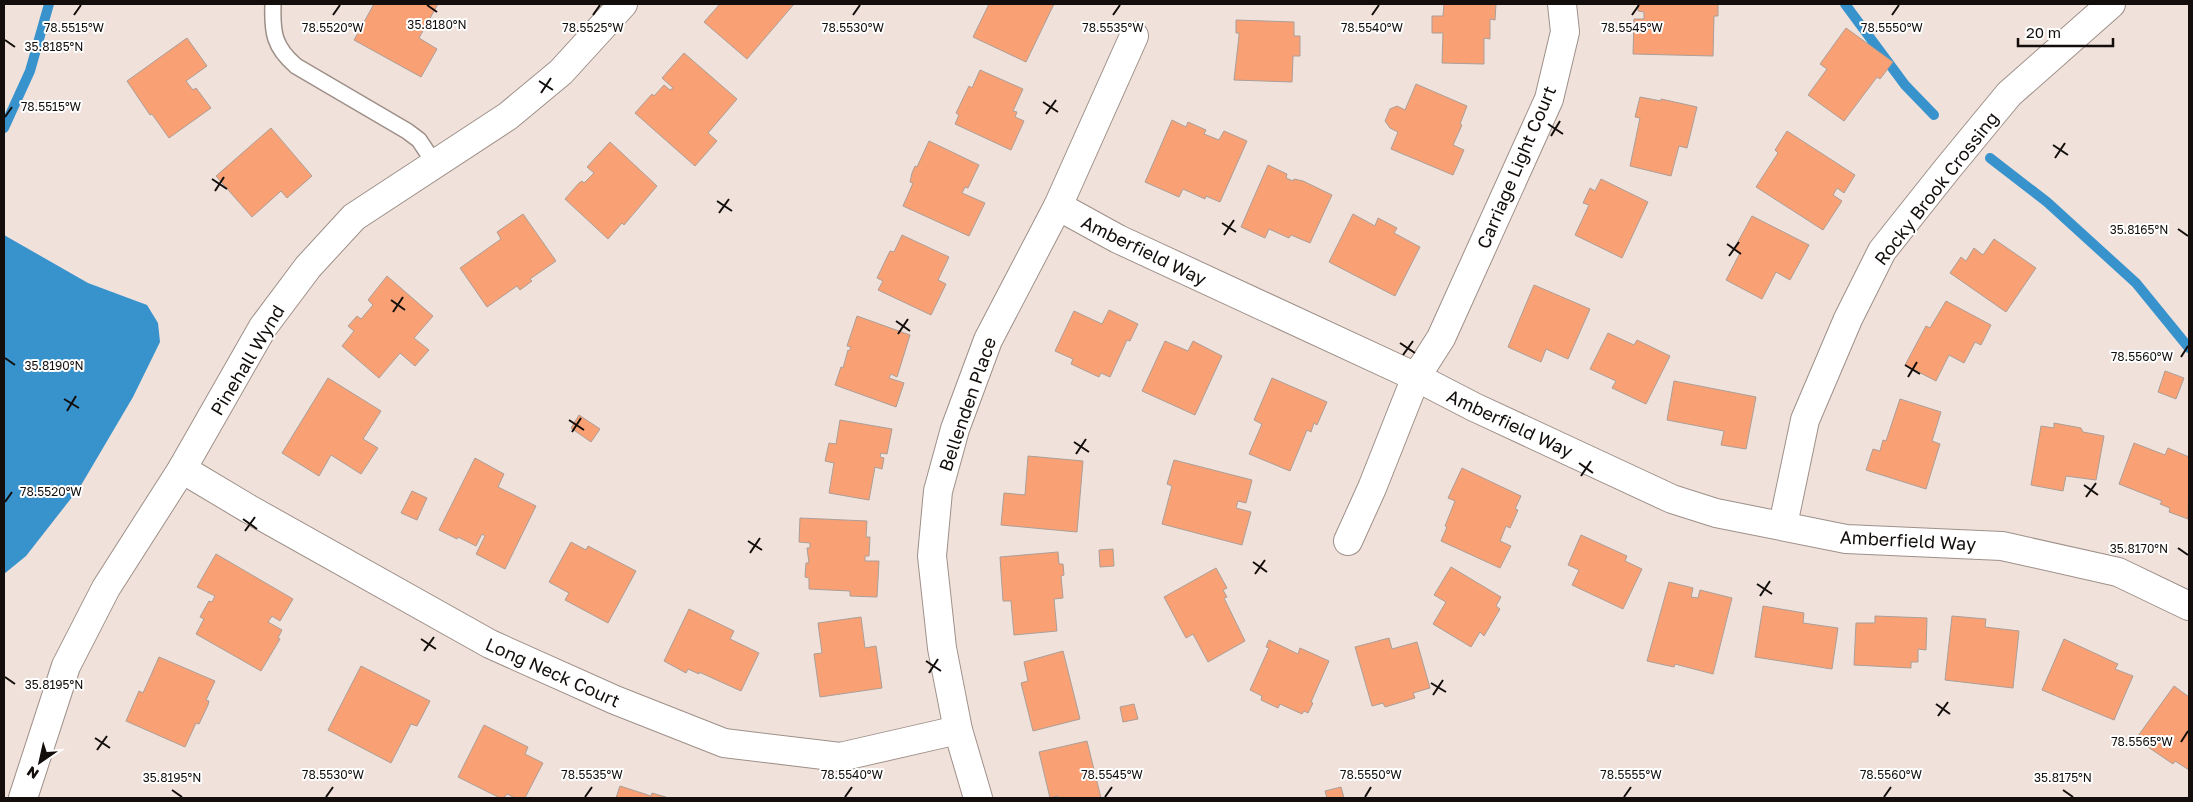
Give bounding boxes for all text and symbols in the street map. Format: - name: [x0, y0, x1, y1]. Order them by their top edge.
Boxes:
- scale bar: [2018, 15, 2113, 47]
- text: 35.8180°N: [407, 17, 467, 32]
- text: 78.5515°W: [44, 20, 105, 35]
- text: 78.5520°W: [302, 20, 364, 35]
- text: 78.5525°W: [562, 20, 624, 35]
- text: 78.5530°W: [822, 20, 884, 35]
- text: 78.5535°W: [1082, 20, 1144, 35]
- text: 78.5540°W: [1341, 20, 1404, 35]
- text: 78.5545°W: [1601, 20, 1663, 35]
- text: 78.5550°W: [1861, 20, 1923, 35]
- text: 20 m: [2026, 23, 2061, 41]
- text: 35.8185°N: [25, 39, 83, 54]
- street label: Carriage Light Court: [1472, 82, 1560, 252]
- text: 78.5515°W: [21, 99, 82, 114]
- street label: Rocky Brook Crossing: [1869, 107, 2003, 269]
- street label: Amberfield Way: [1078, 210, 1210, 290]
- text: 35.8165°N: [2110, 222, 2168, 237]
- street label: Pinehall Wynd: [205, 301, 289, 419]
- street label: Bellenden Place: [934, 334, 1000, 474]
- text: 78.5560°W: [2111, 349, 2174, 364]
- text: 35.8190°N: [24, 358, 84, 373]
- street label: Amberfield Way: [1444, 384, 1576, 462]
- text: 78.5520°W: [20, 484, 82, 499]
- street label: Amberfield Way: [1839, 525, 1977, 555]
- text: 35.8170°N: [2110, 541, 2168, 556]
- street label: Long Neck Court: [482, 633, 624, 711]
- text: 35.8195°N: [25, 677, 83, 692]
- text: 78.5565°W: [2111, 734, 2173, 749]
- north arrow: [15, 737, 65, 787]
- text: N: [23, 763, 42, 783]
- text: 78.5530°W: [302, 767, 364, 782]
- text: 78.5535°W: [561, 767, 623, 782]
- text: 78.5540°W: [821, 767, 884, 782]
- text: 78.5545°W: [1081, 767, 1143, 782]
- text: 78.5550°W: [1340, 767, 1402, 782]
- text: 78.5555°W: [1600, 767, 1662, 782]
- text: 78.5560°W: [1860, 767, 1923, 782]
- text: 35.8195°N: [143, 770, 201, 785]
- text: 35.8175°N: [2034, 770, 2092, 785]

